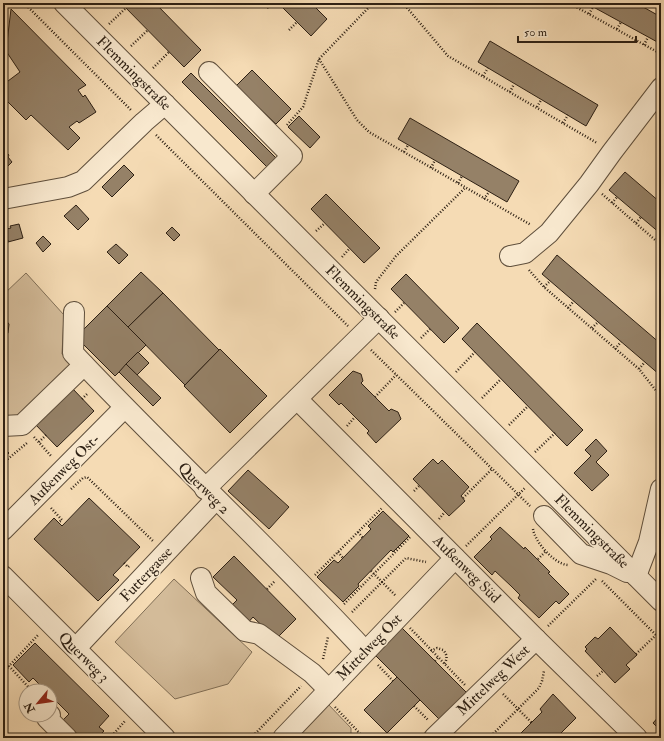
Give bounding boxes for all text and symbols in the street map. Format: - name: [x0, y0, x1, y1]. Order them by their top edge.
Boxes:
- scale bar: [518, 18, 636, 44]
- text: 50 m: [524, 25, 548, 40]
- street label: Flemmingstraße: [92, 32, 175, 115]
- street label: Flemmingstraße: [321, 261, 404, 344]
- street label: Außenweg Ost-: [24, 430, 104, 510]
- street label: Querweg 2: [174, 458, 234, 519]
- street label: Flemmingstraße: [550, 490, 633, 573]
- street label: Außenweg Süd: [428, 531, 505, 608]
- street label: Futtergasse: [116, 543, 177, 606]
- street label: Mittelweg Ost: [333, 610, 406, 685]
- street label: Querweg 3: [54, 628, 113, 687]
- street label: Mittelweg West: [453, 641, 534, 720]
- north arrow: [18, 683, 58, 723]
- text: N: [21, 699, 38, 716]

